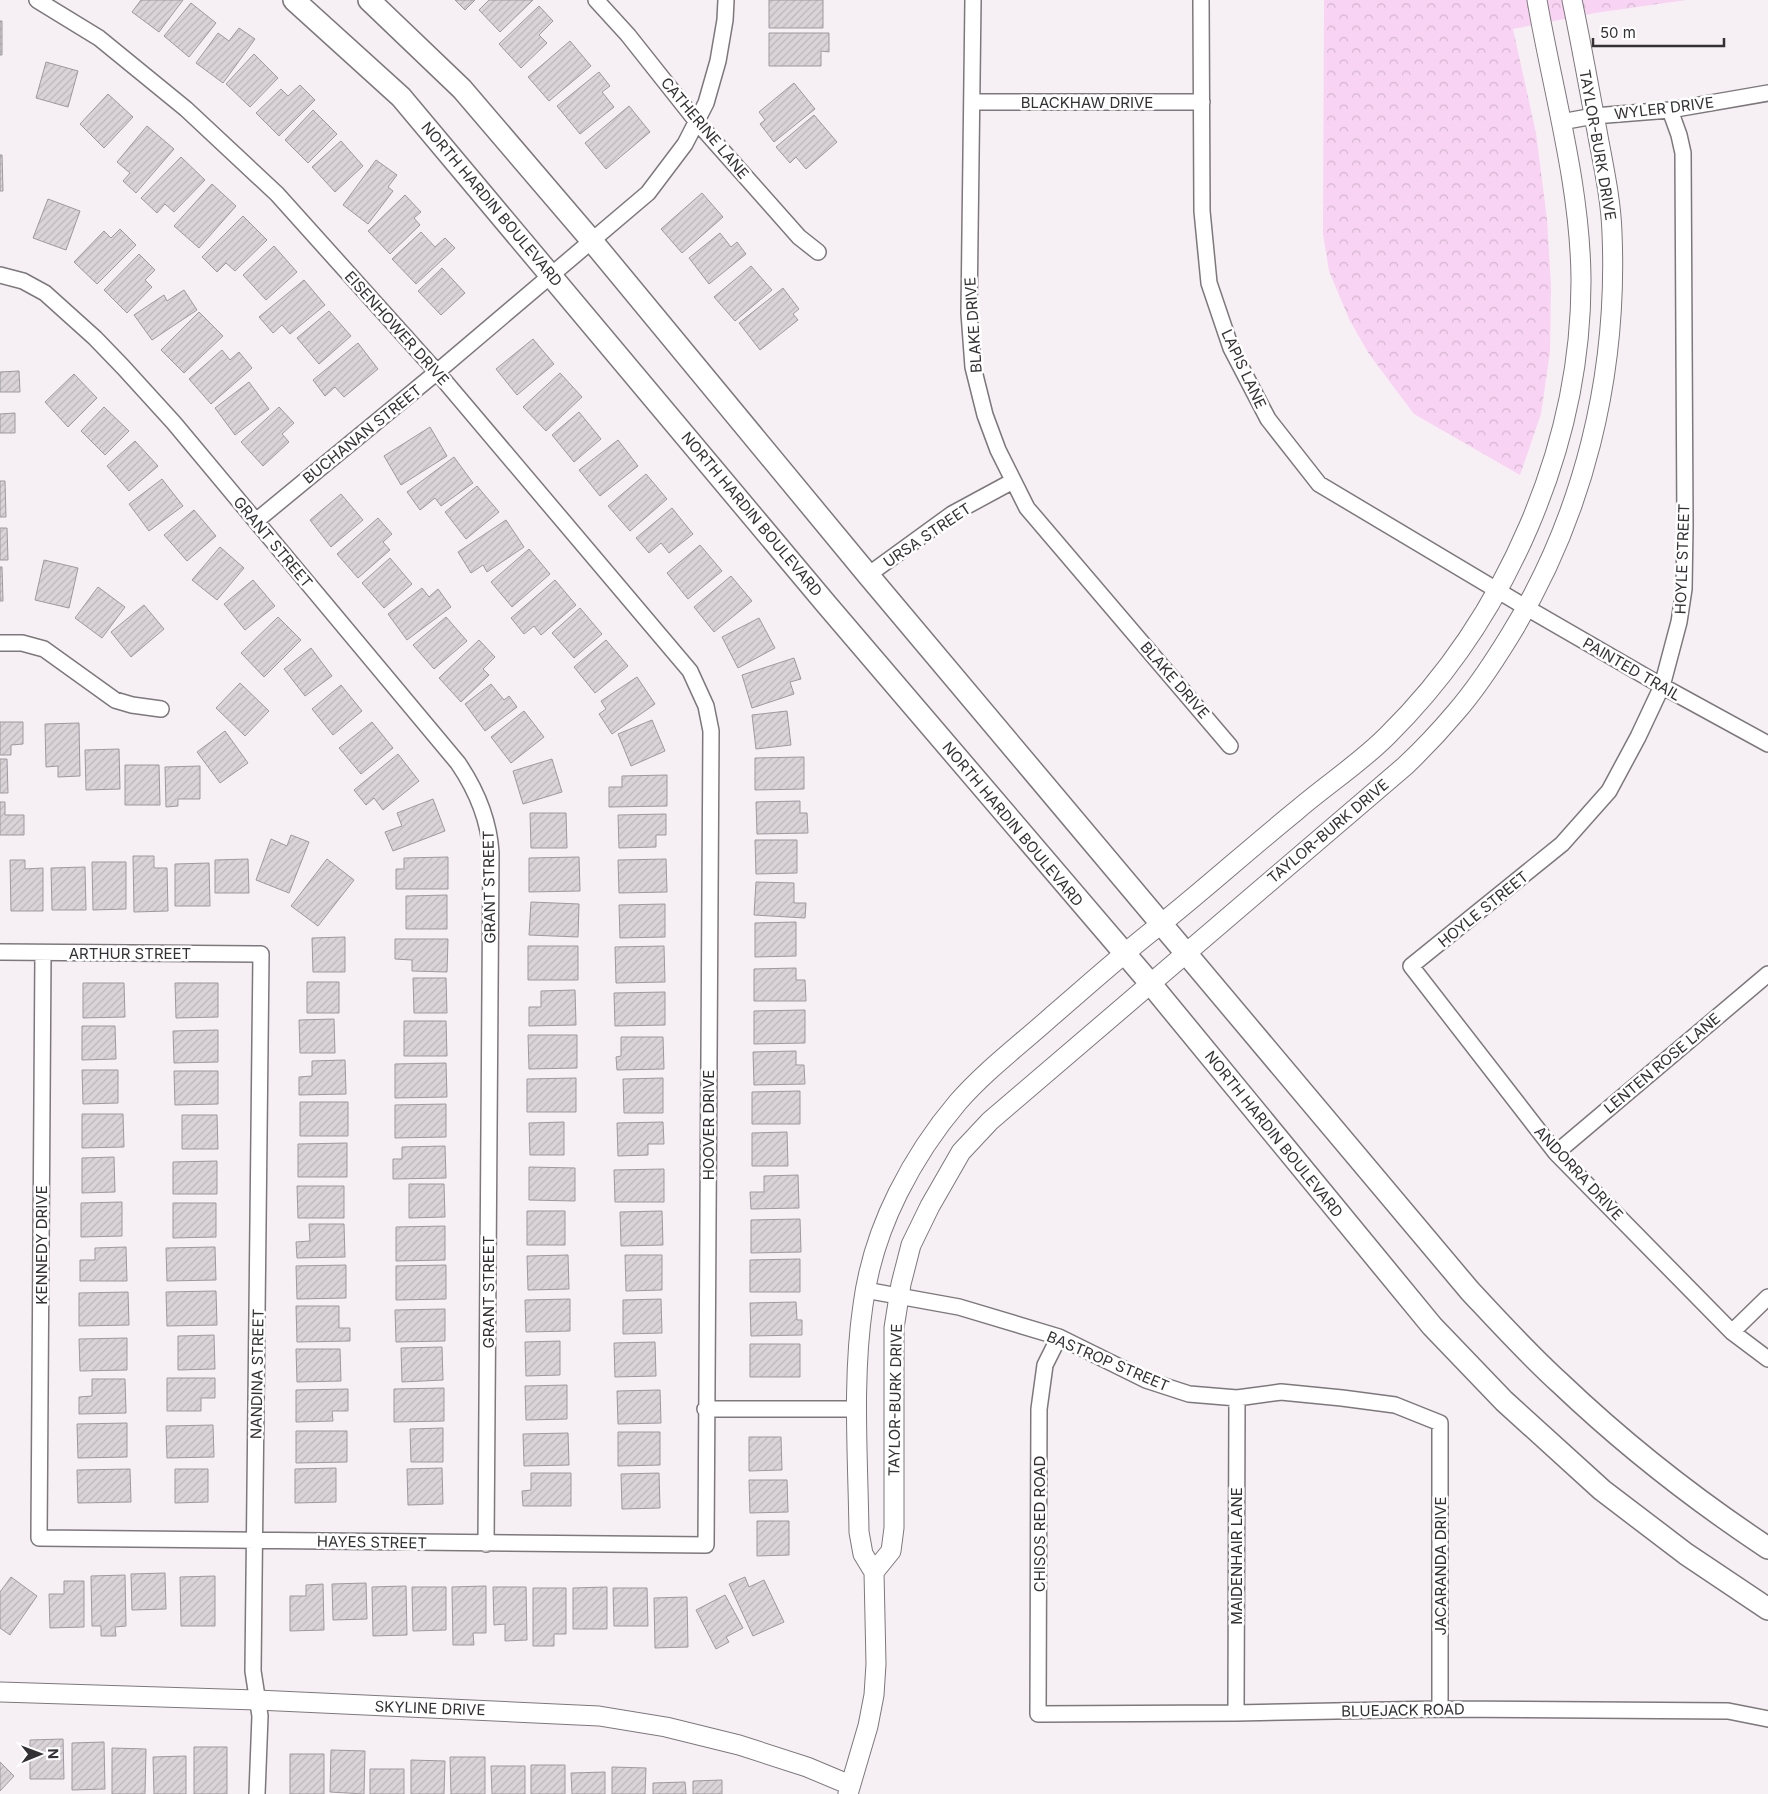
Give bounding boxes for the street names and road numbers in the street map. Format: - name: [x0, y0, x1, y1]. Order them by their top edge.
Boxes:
- street label: TAYLOR-BURK DRIVE: [1575, 68, 1621, 222]
- street label: CATHERINE LANE: [657, 73, 753, 183]
- street label: WYLER DRIVE: [1613, 92, 1715, 124]
- street label: BLACKHAW DRIVE: [1021, 93, 1153, 112]
- street label: NORTH HARDIN BOULEVARD: [418, 118, 566, 290]
- street label: EISENHOWER DRIVE: [341, 267, 453, 389]
- street label: BLAKE DRIVE: [960, 277, 986, 373]
- street label: LAPIS LANE: [1217, 326, 1271, 412]
- street label: BUCHANAN STREET: [299, 380, 425, 488]
- street label: NORTH HARDIN BOULEVARD: [678, 428, 826, 600]
- street label: GRANT STREET: [229, 493, 317, 591]
- street label: URSA STREET: [880, 499, 974, 571]
- street label: HOYLE STREET: [1671, 503, 1693, 615]
- street label: PAINTED TRAIL: [1580, 633, 1684, 705]
- street label: BLAKE DRIVE: [1136, 638, 1214, 722]
- street label: NORTH HARDIN BOULEVARD: [939, 738, 1087, 910]
- street label: TAYLOR-BURK DRIVE: [1263, 775, 1393, 887]
- street label: GRANT STREET: [479, 830, 499, 944]
- street label: HOYLE STREET: [1434, 867, 1532, 951]
- street label: ARTHUR STREET: [69, 944, 191, 963]
- street label: LENTEN ROSE LANE: [1600, 1009, 1724, 1117]
- street label: NORTH HARDIN BOULEVARD: [1201, 1047, 1347, 1221]
- street label: HOOVER DRIVE: [699, 1070, 718, 1180]
- street label: ANDORRA DRIVE: [1531, 1122, 1627, 1224]
- street label: KENNEDY DRIVE: [32, 1185, 51, 1305]
- street label: GRANT STREET: [479, 1235, 498, 1349]
- street label: NANDINA STREET: [246, 1309, 268, 1439]
- street label: TAYLOR-BURK DRIVE: [884, 1323, 906, 1477]
- street label: BASTROP STREET: [1044, 1327, 1172, 1395]
- street label: CHISOS RED ROAD: [1030, 1456, 1049, 1592]
- street label: MAIDENHAIR LANE: [1227, 1487, 1246, 1625]
- street label: JACARANDA DRIVE: [1431, 1496, 1450, 1636]
- street label: HAYES STREET: [317, 1532, 427, 1552]
- street label: SKYLINE DRIVE: [374, 1697, 486, 1719]
- street label: BLUEJACK ROAD: [1341, 1699, 1465, 1721]

